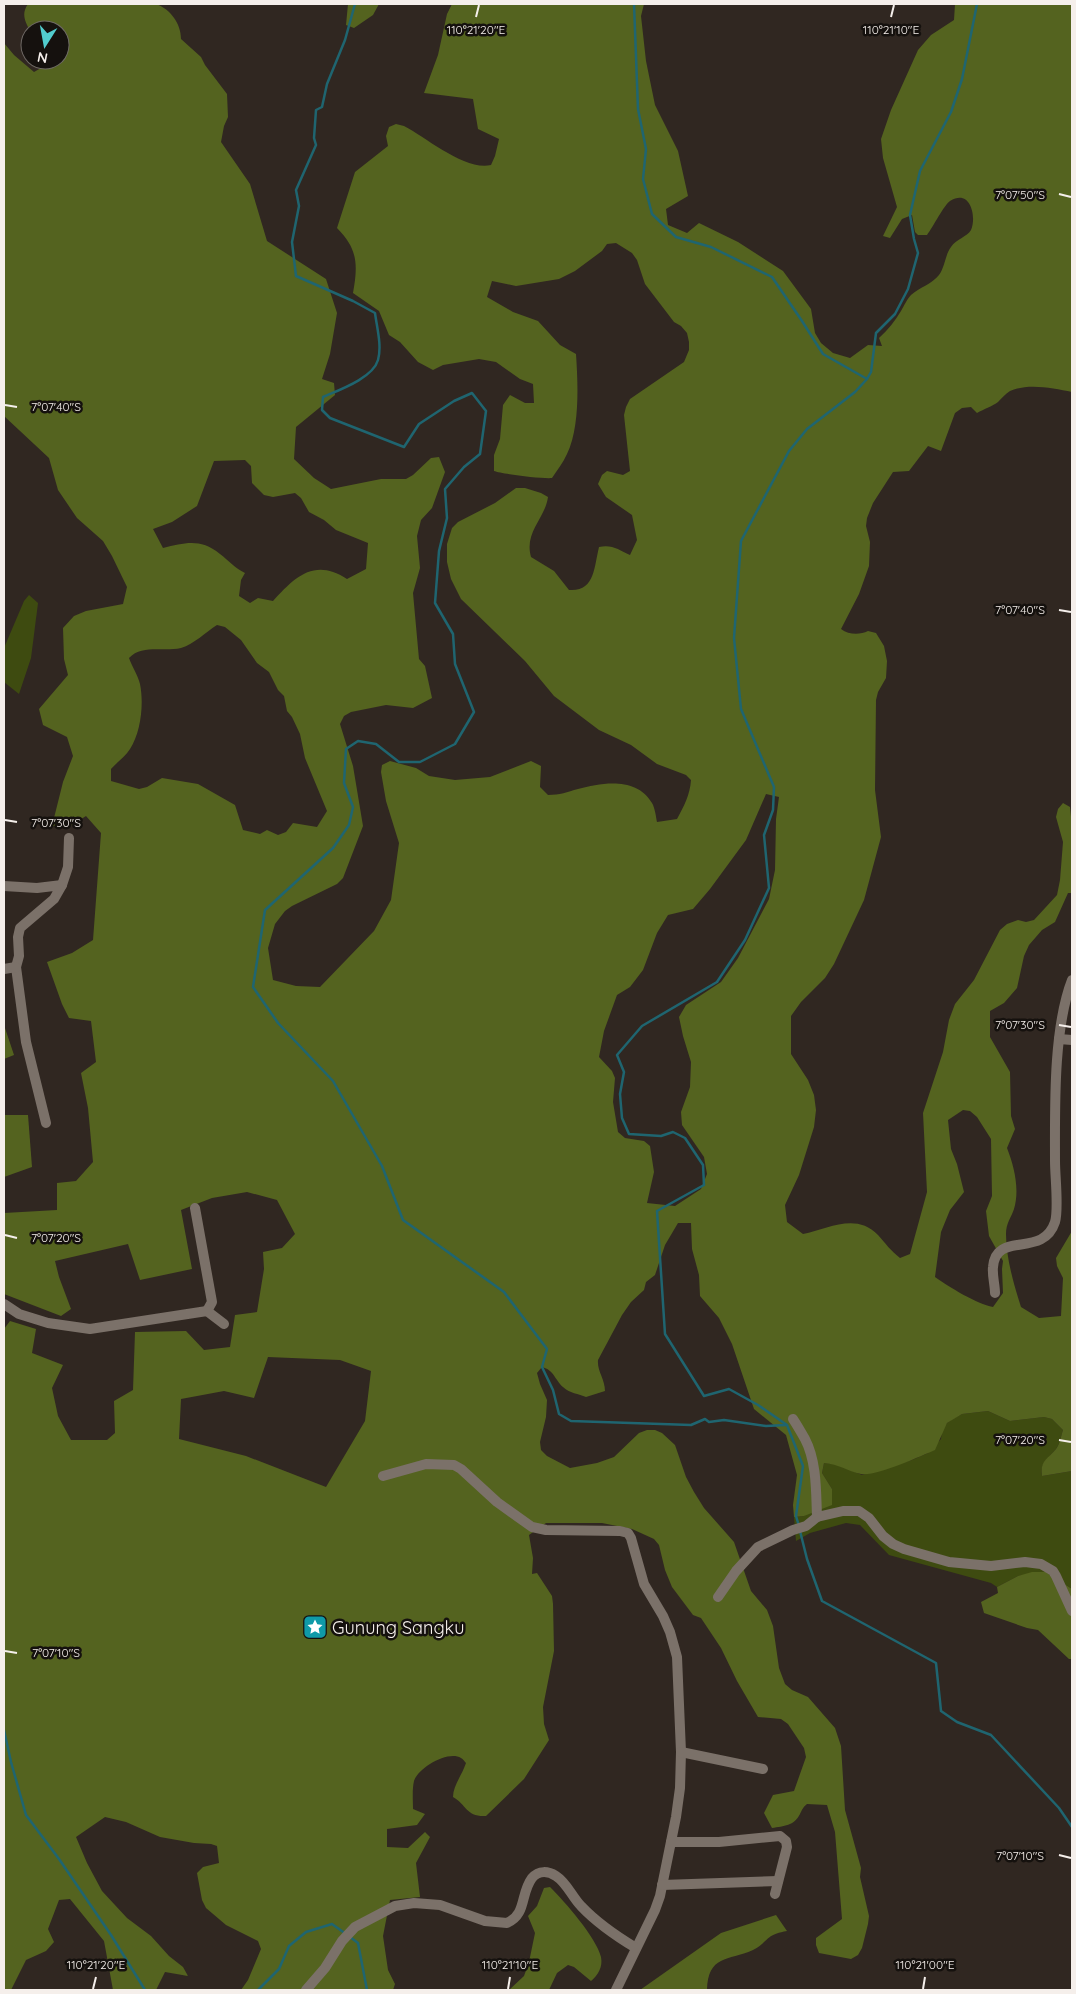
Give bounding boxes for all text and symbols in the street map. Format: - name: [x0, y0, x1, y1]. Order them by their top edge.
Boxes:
- north arrow: [20, 20, 70, 70]
- text: 110°21'20"E: [447, 22, 505, 37]
- text: 110°21'10"E: [863, 22, 919, 37]
- text: N: [36, 48, 49, 68]
- text: 7°07'50"S: [995, 187, 1045, 202]
- text: 7°07'40"S: [31, 399, 81, 414]
- text: 7°07'40"S: [995, 602, 1045, 617]
- text: 7°07'30"S: [31, 815, 81, 830]
- text: 7°07'30"S: [995, 1017, 1045, 1032]
- text: 7°07'20"S: [31, 1230, 81, 1245]
- text: 7°07'20"S: [995, 1432, 1045, 1447]
- place icon: Gunung Sangku: [302, 1614, 328, 1640]
- place label: Gunung Sangku: [332, 1616, 464, 1639]
- text: 7°07'10"S: [32, 1645, 80, 1660]
- text: 7°07'10"S: [996, 1848, 1044, 1863]
- text: 110°21'20"E: [67, 1957, 125, 1972]
- text: 110°21'10"E: [482, 1957, 538, 1972]
- text: 110°21'00"E: [895, 1957, 955, 1972]

